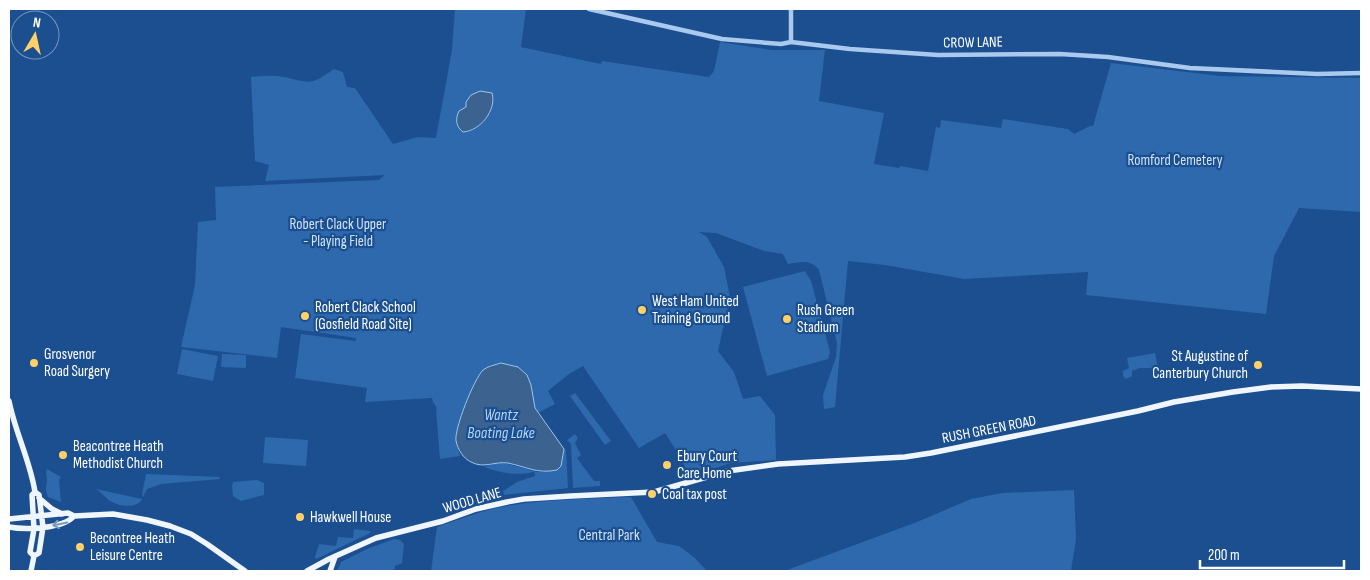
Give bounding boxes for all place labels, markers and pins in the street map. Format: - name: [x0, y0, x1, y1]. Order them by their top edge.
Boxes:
- place label: West Ham United Training Ground: [652, 292, 739, 328]
- place label: Robert Clack School (Gosfield Road Site): [315, 298, 416, 334]
- place label: Rush Green Stadium: [797, 301, 854, 337]
- marker: West Ham United Training Ground: [636, 304, 648, 316]
- marker: Robert Clack School (Gosfield Road Site): [299, 310, 311, 322]
- marker: Rush Green Stadium: [781, 313, 793, 325]
- place label: Grosvenor Road Surgery: [44, 345, 110, 381]
- place label: St Augustine of Canterbury Church: [1152, 347, 1249, 383]
- marker: Grosvenor Road Surgery: [28, 357, 40, 369]
- marker: St Augustine of Canterbury Church: [1252, 359, 1264, 371]
- place label: Beacontree Heath Methodist Church: [73, 437, 164, 473]
- place label: Ebury Court Care Home: [677, 447, 737, 483]
- marker: Beacontree Heath Methodist Church: [57, 449, 69, 461]
- marker: Ebury Court Care Home: [661, 459, 673, 471]
- place label: Coal tax post: [662, 485, 727, 504]
- marker: Coal tax post: [646, 488, 658, 500]
- place label: Hawkwell House: [310, 508, 391, 527]
- marker: Hawkwell House: [294, 511, 306, 523]
- place label: Becontree Heath Leisure Centre: [90, 529, 175, 565]
- marker: Becontree Heath Leisure Centre: [74, 541, 86, 553]

